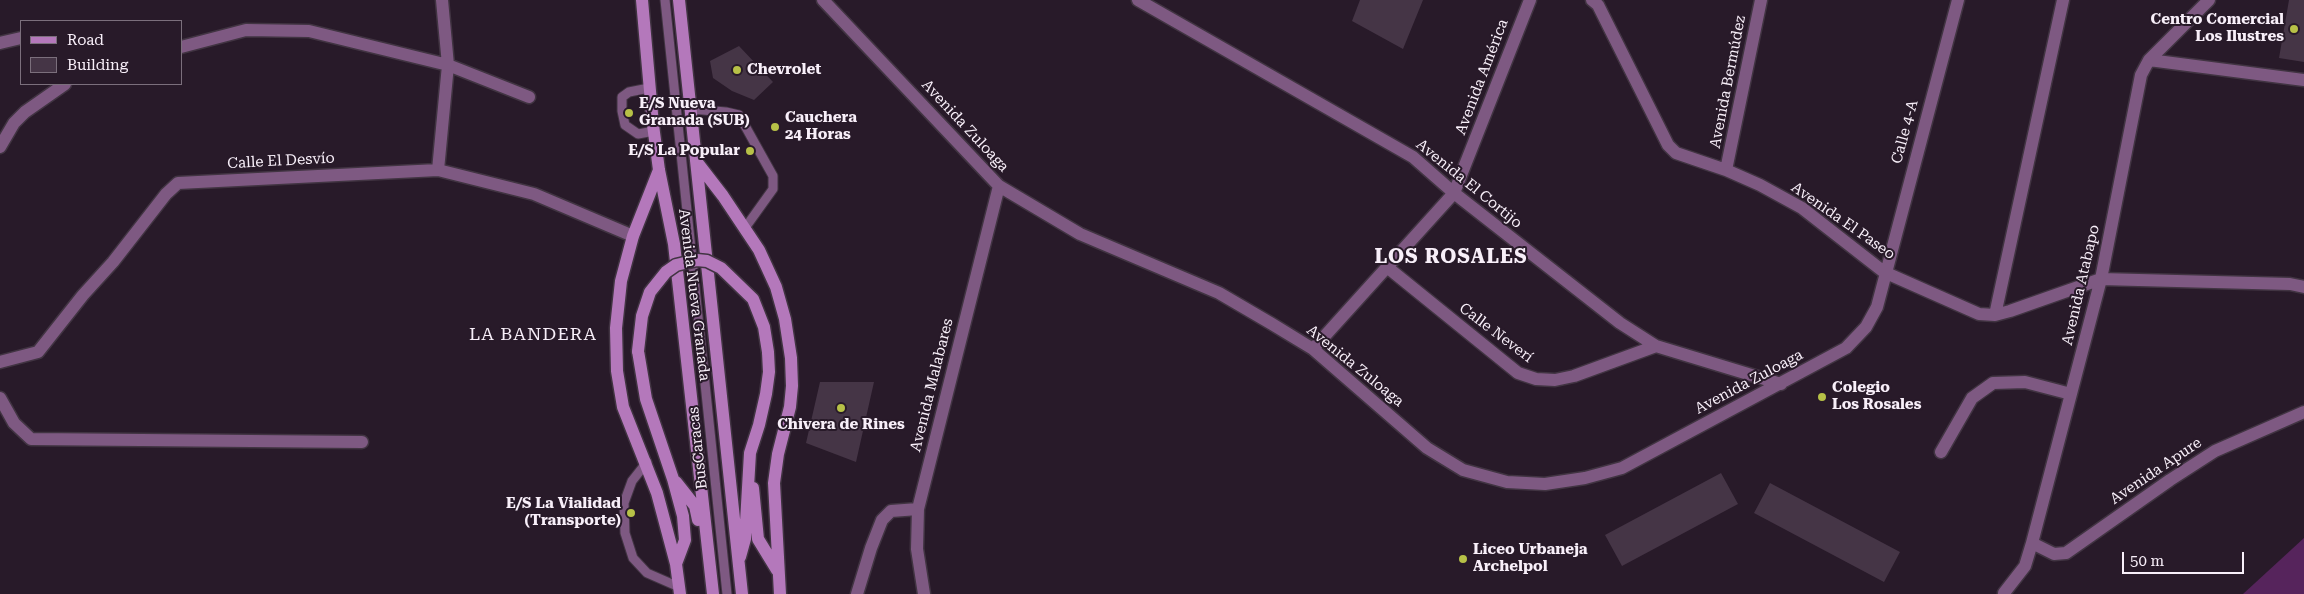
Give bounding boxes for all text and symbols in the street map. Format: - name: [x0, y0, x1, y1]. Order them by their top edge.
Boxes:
- place label: Centro Comercial Los Ilustres: [2150, 11, 2284, 46]
- street label: Avenida Bermúdez: [1706, 14, 1750, 150]
- street label: Avenida América: [1452, 17, 1512, 137]
- legend: [20, 20, 182, 85]
- marker: Centro Comercial Los Ilustres: [2288, 23, 2300, 35]
- text: Road: [67, 31, 104, 49]
- text: Building: [67, 56, 128, 74]
- place label: Chevrolet: [747, 61, 821, 79]
- marker: Chevrolet: [731, 64, 743, 76]
- street label: Avenida Zuloaga: [918, 76, 1012, 176]
- place label: E/S Nueva Granada (SUB): [639, 95, 750, 130]
- street label: Calle 4-A: [1888, 98, 1922, 166]
- marker: E/S Nueva Granada (SUB): [623, 107, 635, 119]
- place label: Cauchera 24 Horas: [785, 109, 857, 144]
- marker: Cauchera 24 Horas: [769, 121, 781, 133]
- street label: Avenida El Cortijo: [1412, 136, 1526, 232]
- place label: E/S La Popular: [628, 142, 740, 160]
- marker: E/S La Popular: [744, 145, 756, 157]
- street label: Calle El Desvío: [227, 149, 335, 173]
- street label: Avenida El Paseo: [1788, 178, 1898, 264]
- street label: Avenida Nueva Granada: [674, 208, 714, 382]
- street label: Avenida Atabapo: [2058, 223, 2104, 347]
- district label: LOS ROSALES: [1373, 245, 1529, 269]
- street label: Calle Neverí: [1456, 299, 1536, 367]
- street label: Avenida Malabares: [907, 316, 957, 454]
- street label: Avenida Zuloaga: [1303, 321, 1407, 411]
- district label: LA BANDERA: [468, 324, 598, 346]
- street label: Avenida Zuloaga: [1692, 346, 1806, 418]
- place label: Colegio Los Rosales: [1832, 379, 1921, 414]
- marker: Colegio Los Rosales: [1816, 391, 1828, 403]
- marker: Chivera de Rines: [835, 402, 847, 414]
- street label: BusCaracas: [685, 406, 711, 490]
- place label: Chivera de Rines: [777, 416, 905, 434]
- street label: Avenida Apure: [2107, 434, 2205, 508]
- place label: E/S La Vialidad (Transporte): [506, 495, 621, 530]
- marker: E/S La Vialidad (Transporte): [625, 507, 637, 519]
- place label: Liceo Urbaneja Archelpol: [1473, 541, 1588, 576]
- scale bar: [2124, 542, 2246, 574]
- text: 50 m: [2130, 552, 2164, 570]
- marker: Liceo Urbaneja Archelpol: [1457, 553, 1469, 565]

